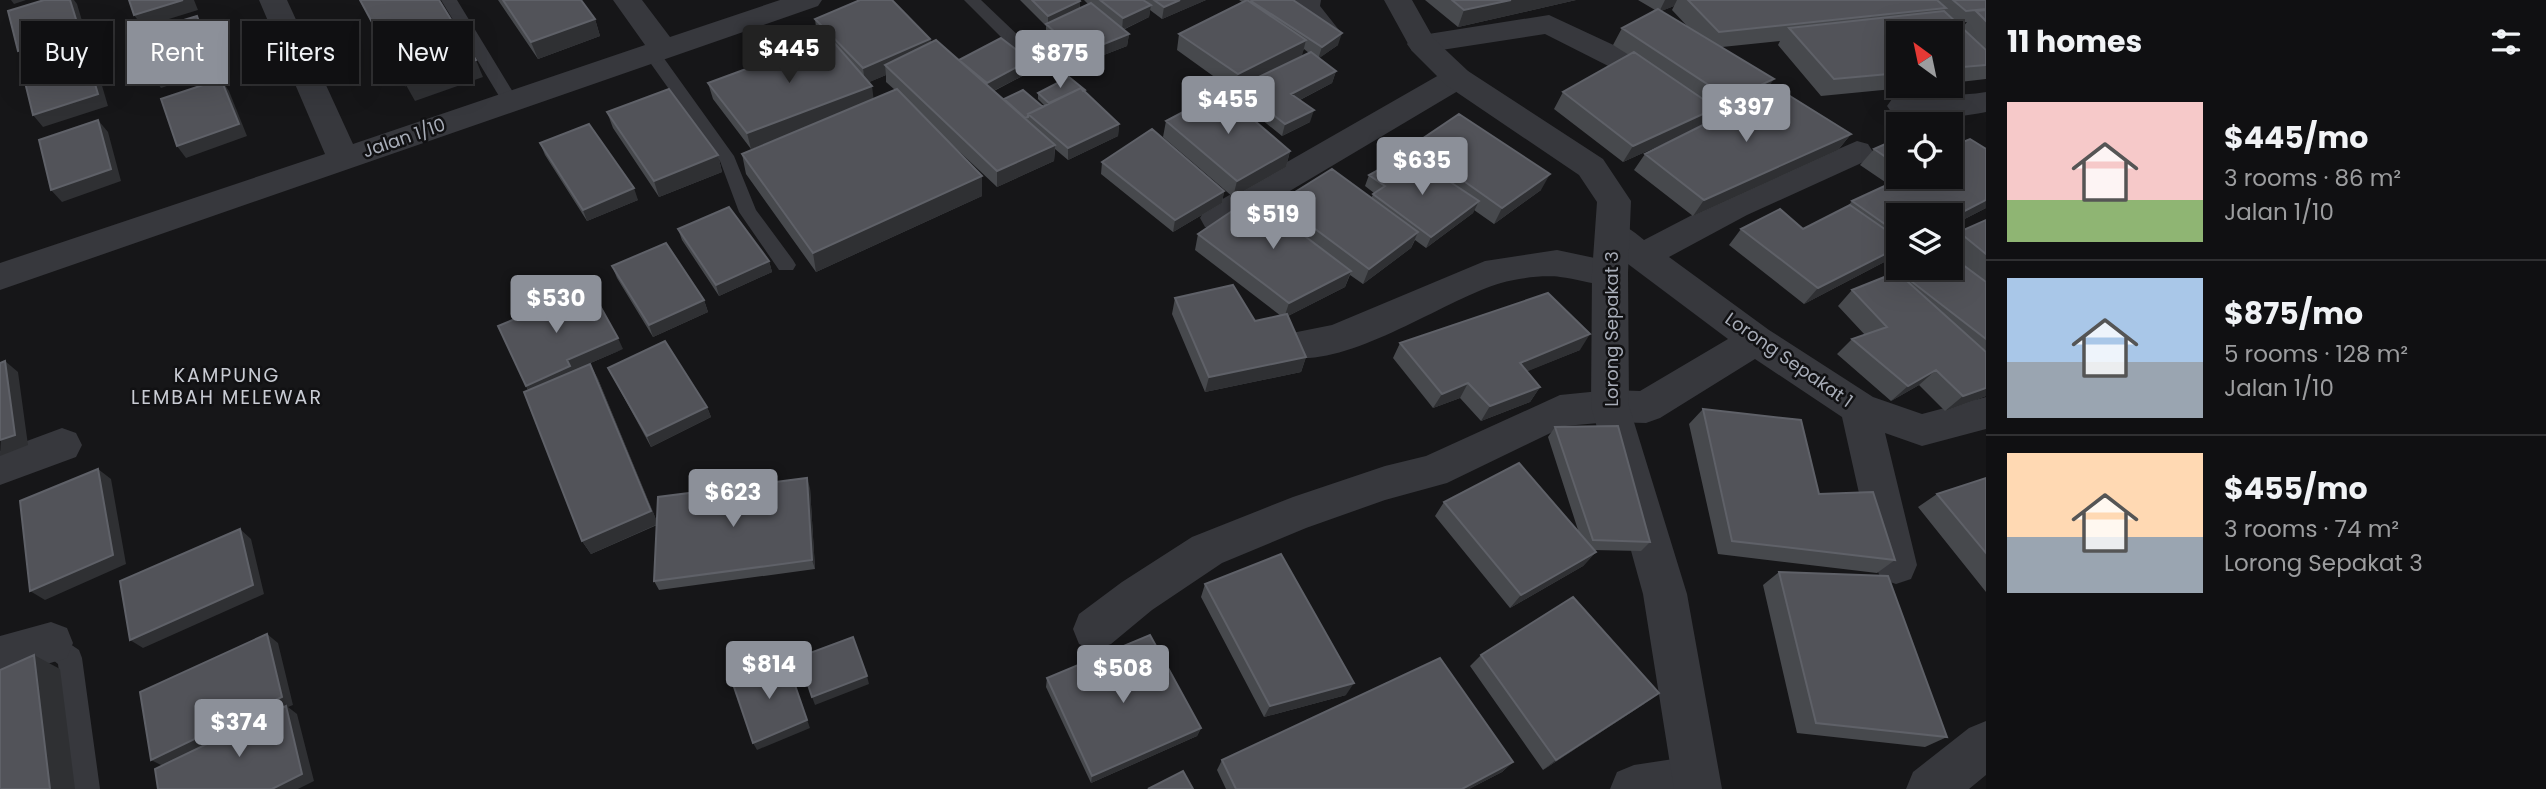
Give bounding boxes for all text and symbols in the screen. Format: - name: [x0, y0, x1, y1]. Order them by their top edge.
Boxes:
- text: 11 homes: [2007, 20, 2142, 63]
- chip: Buy: [21, 21, 113, 84]
- chip: Rent: [127, 21, 228, 84]
- chip: Filters: [242, 21, 359, 84]
- chip: New: [373, 21, 473, 84]
- north arrow: [1886, 21, 1964, 98]
- map controls: [1886, 21, 1963, 280]
- icon: filters: [2487, 23, 2525, 61]
- pin: $445: [748, 25, 830, 85]
- pin: $875: [1019, 31, 1101, 90]
- text: $445: [758, 32, 820, 64]
- text: $875: [1031, 37, 1089, 69]
- pin: $455: [1187, 76, 1269, 136]
- text: $455: [1198, 83, 1258, 115]
- pin: $397: [1705, 85, 1787, 144]
- text: $397: [1718, 91, 1774, 123]
- street label: Jalan 1/10: [359, 112, 449, 163]
- button: locate: [1886, 112, 1963, 189]
- text: $445/mo: [2224, 116, 2368, 159]
- icon: home: [2063, 130, 2147, 214]
- pin: $635: [1381, 138, 1463, 197]
- text: $635: [1393, 144, 1451, 176]
- text: 3 rooms · 86 m²: [2224, 162, 2401, 194]
- pin: $519: [1232, 191, 1314, 251]
- text: Jalan 1/10: [2224, 196, 2334, 228]
- text: $519: [1247, 198, 1299, 230]
- button: layers: [1886, 203, 1963, 280]
- street label: Lorong Sepakat 3: [1599, 251, 1624, 407]
- pin: $530: [515, 276, 597, 335]
- text: $530: [527, 282, 586, 314]
- text: $875/mo: [2224, 292, 2363, 335]
- street label: Lorong Sepakat 1: [1720, 306, 1858, 413]
- icon: home: [2063, 306, 2147, 390]
- text: 5 rooms · 128 m²: [2224, 338, 2408, 370]
- district label: KAMPUNG LEMBAH MELEWAR: [131, 362, 323, 411]
- text: Jalan 1/10: [2224, 372, 2334, 404]
- text: $455/mo: [2224, 467, 2368, 510]
- pin: $623: [692, 470, 774, 529]
- text: $623: [705, 476, 761, 508]
- icon: home: [2063, 481, 2147, 565]
- text: 3 rooms · 74 m²: [2224, 513, 2399, 545]
- text: Lorong Sepakat 3: [2224, 547, 2423, 579]
- pin: $814: [728, 642, 810, 701]
- pin: $508: [1082, 646, 1164, 705]
- text: $814: [742, 648, 796, 680]
- text: $508: [1093, 652, 1153, 684]
- pin: $374: [198, 700, 280, 759]
- text: $374: [211, 706, 267, 738]

